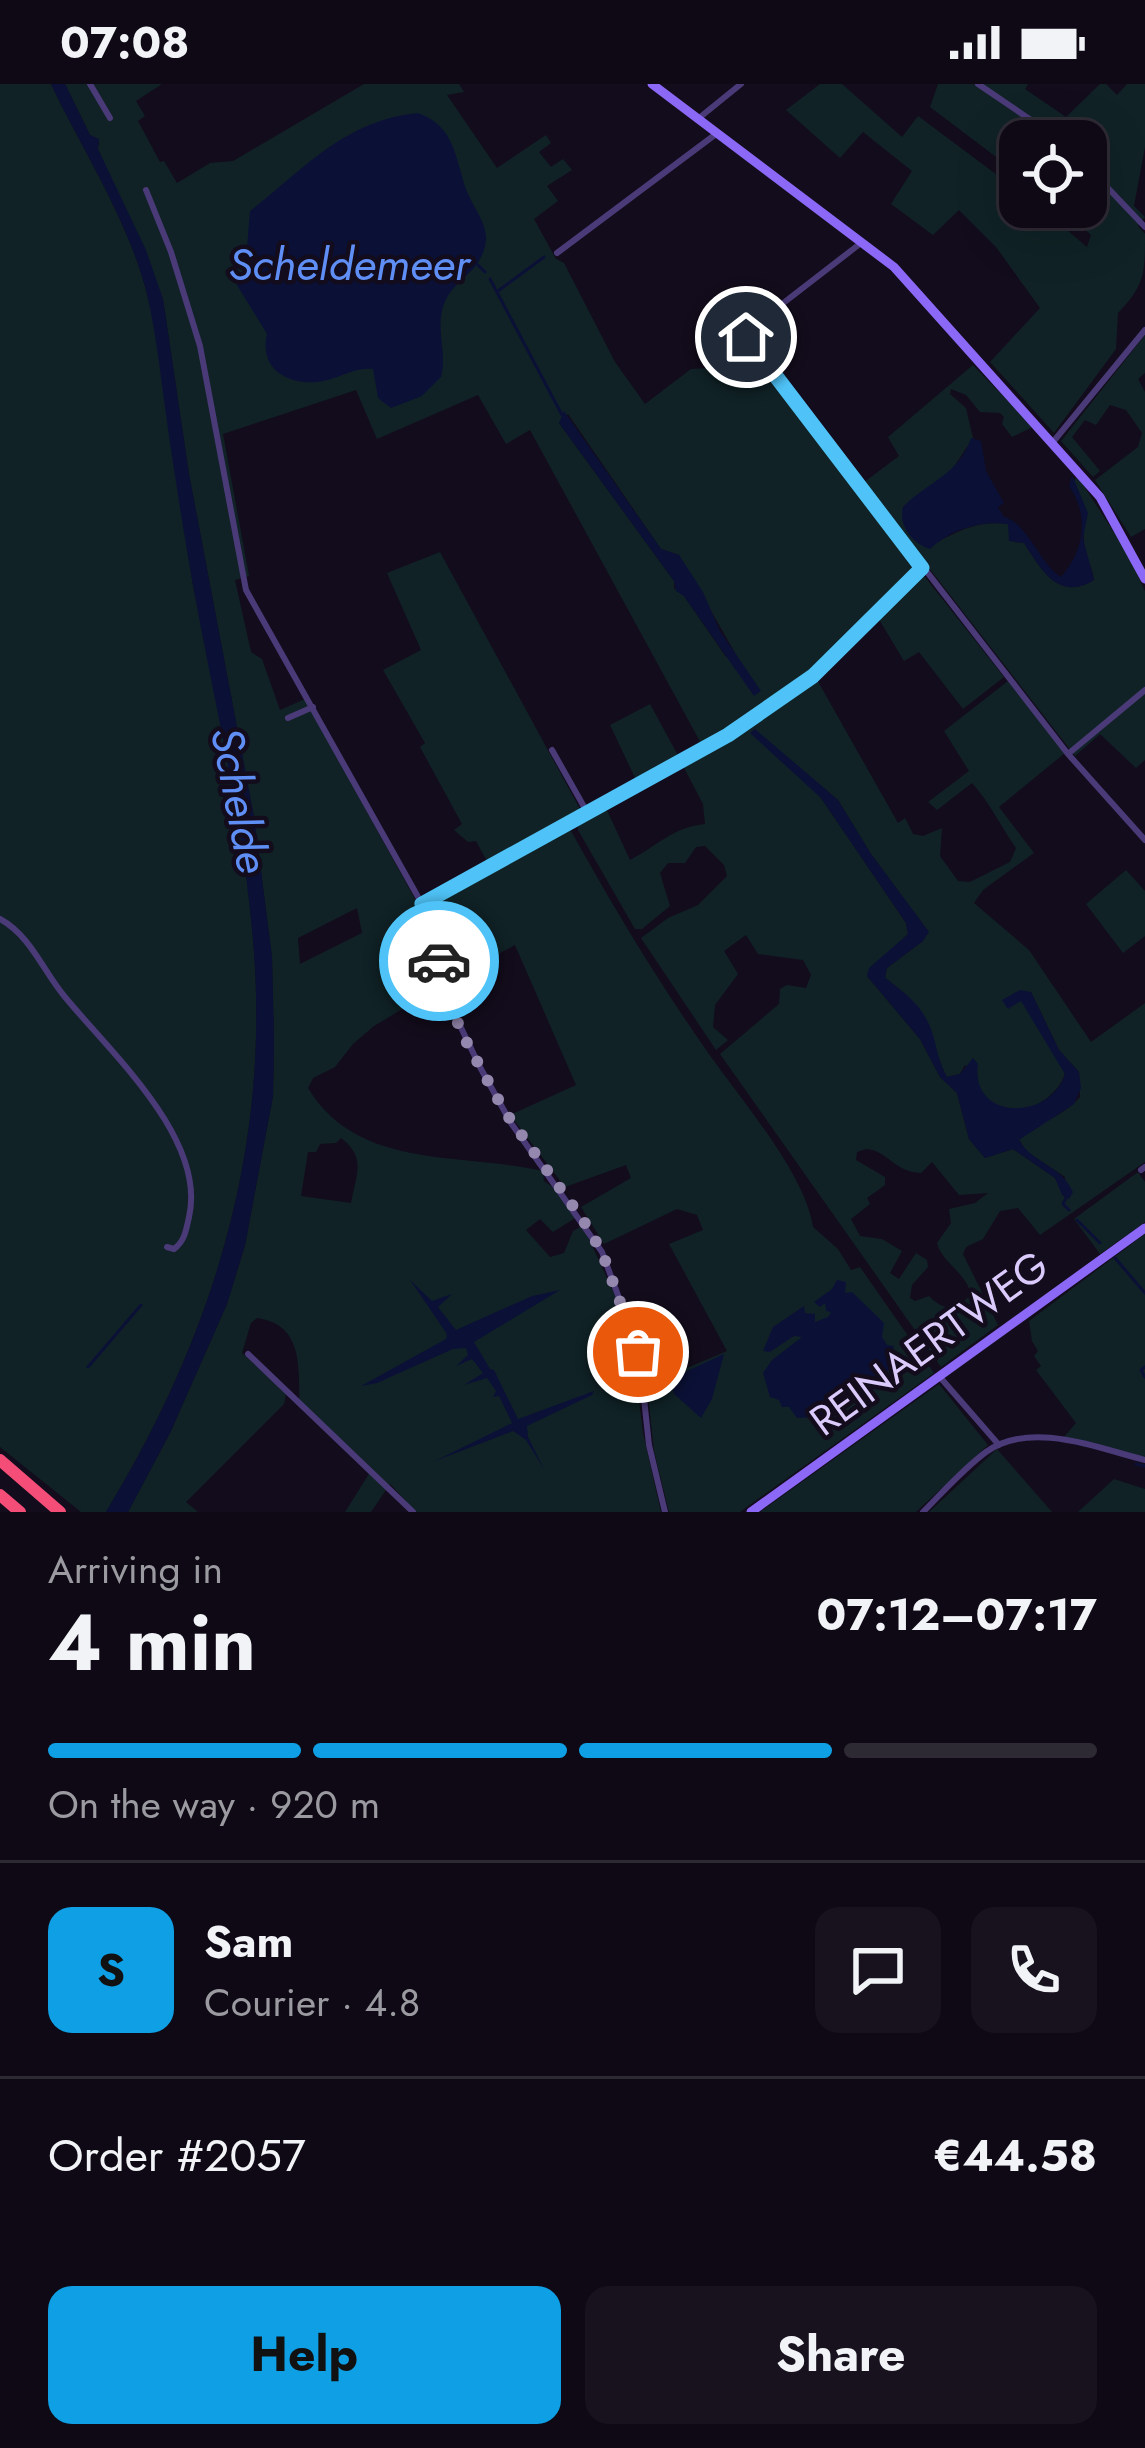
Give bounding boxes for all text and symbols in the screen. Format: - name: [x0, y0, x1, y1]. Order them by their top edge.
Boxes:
- text: 07:08: [60, 10, 189, 75]
- map controls: [999, 120, 1107, 228]
- button: locate: [999, 120, 1107, 228]
- water label: Scheldemeer: [228, 232, 472, 297]
- pin: [695, 286, 797, 388]
- icon: home: [713, 304, 779, 370]
- water label: Schelde: [194, 721, 286, 879]
- courier: [379, 901, 499, 1021]
- icon: car: [406, 928, 472, 994]
- street label: REINAERTWEG: [797, 1235, 1061, 1451]
- pin: [587, 1301, 689, 1403]
- icon: bag: [605, 1319, 671, 1385]
- text: Arriving in: [48, 1541, 223, 1598]
- text: 07:12–07:17: [816, 1582, 1097, 1647]
- text: 4 min: [48, 1587, 256, 1699]
- text: On the way · 920 m: [48, 1776, 380, 1833]
- button: chat: [815, 1907, 941, 2033]
- button: phone: [971, 1907, 1097, 2033]
- text: Sam: [204, 1909, 293, 1974]
- text: S: [97, 1937, 125, 2002]
- text: Courier · 4.8: [204, 1974, 420, 2031]
- text: Order #2057: [48, 2123, 306, 2188]
- text: €44.58: [933, 2123, 1097, 2188]
- button: Help: [48, 2286, 561, 2424]
- button: Share: [585, 2286, 1097, 2424]

